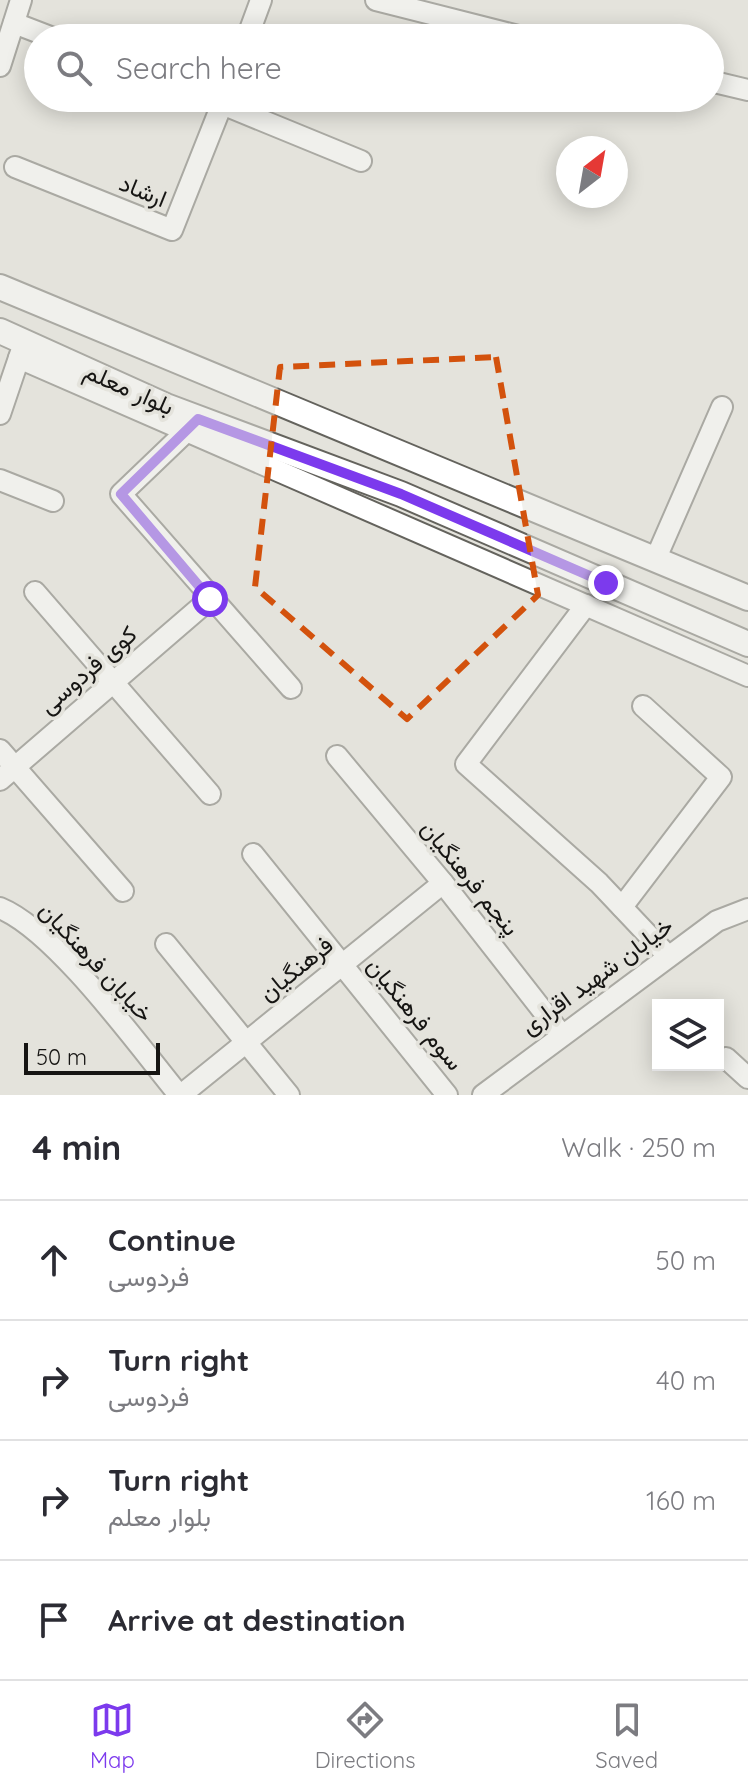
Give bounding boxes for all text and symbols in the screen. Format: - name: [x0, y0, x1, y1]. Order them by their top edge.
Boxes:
- search box: [24, 24, 724, 112]
- icon: search: [52, 46, 96, 90]
- text: Search here: [116, 49, 282, 87]
- north arrow: [556, 136, 628, 208]
- street label: ارشاد: [115, 167, 172, 214]
- street label: بلوار معلم: [79, 355, 179, 423]
- route end: [588, 565, 624, 601]
- route start: [192, 581, 228, 617]
- street label: کوی فردوسی: [32, 619, 143, 721]
- street label: پنجم فرهنگیان: [413, 813, 527, 943]
- street label: خیابان فرهنگیان: [33, 895, 160, 1028]
- street label: خیابان شهید اقراری: [514, 910, 679, 1041]
- street label: فرهنگیان: [252, 929, 339, 1008]
- street label: سوم فرهنگیان: [359, 951, 471, 1077]
- map controls: [652, 999, 724, 1071]
- button: layers: [652, 999, 724, 1071]
- scale bar: [24, 1039, 160, 1075]
- text: 50 m: [36, 1043, 87, 1071]
- text: 4 min: [32, 1126, 121, 1169]
- text: Walk · 250 m: [561, 1131, 716, 1164]
- text: Continue: [108, 1221, 236, 1259]
- icon: ahead: [32, 1238, 76, 1282]
- text: 50 m: [656, 1244, 716, 1277]
- text: فردوسی: [108, 1260, 189, 1293]
- text: Turn right: [108, 1341, 249, 1379]
- icon: right: [32, 1358, 76, 1402]
- text: 40 m: [656, 1364, 716, 1397]
- text: فردوسی: [108, 1380, 189, 1413]
- text: Turn right: [108, 1461, 249, 1499]
- icon: right: [32, 1478, 76, 1522]
- text: 160 m: [646, 1484, 716, 1517]
- text: بلوار معلم: [108, 1500, 211, 1533]
- icon: arrive: [32, 1598, 76, 1642]
- text: Arrive at destination: [108, 1601, 406, 1639]
- tab: Map: [90, 1698, 135, 1774]
- tab: Directions: [315, 1698, 415, 1774]
- tab: Saved: [595, 1698, 658, 1774]

